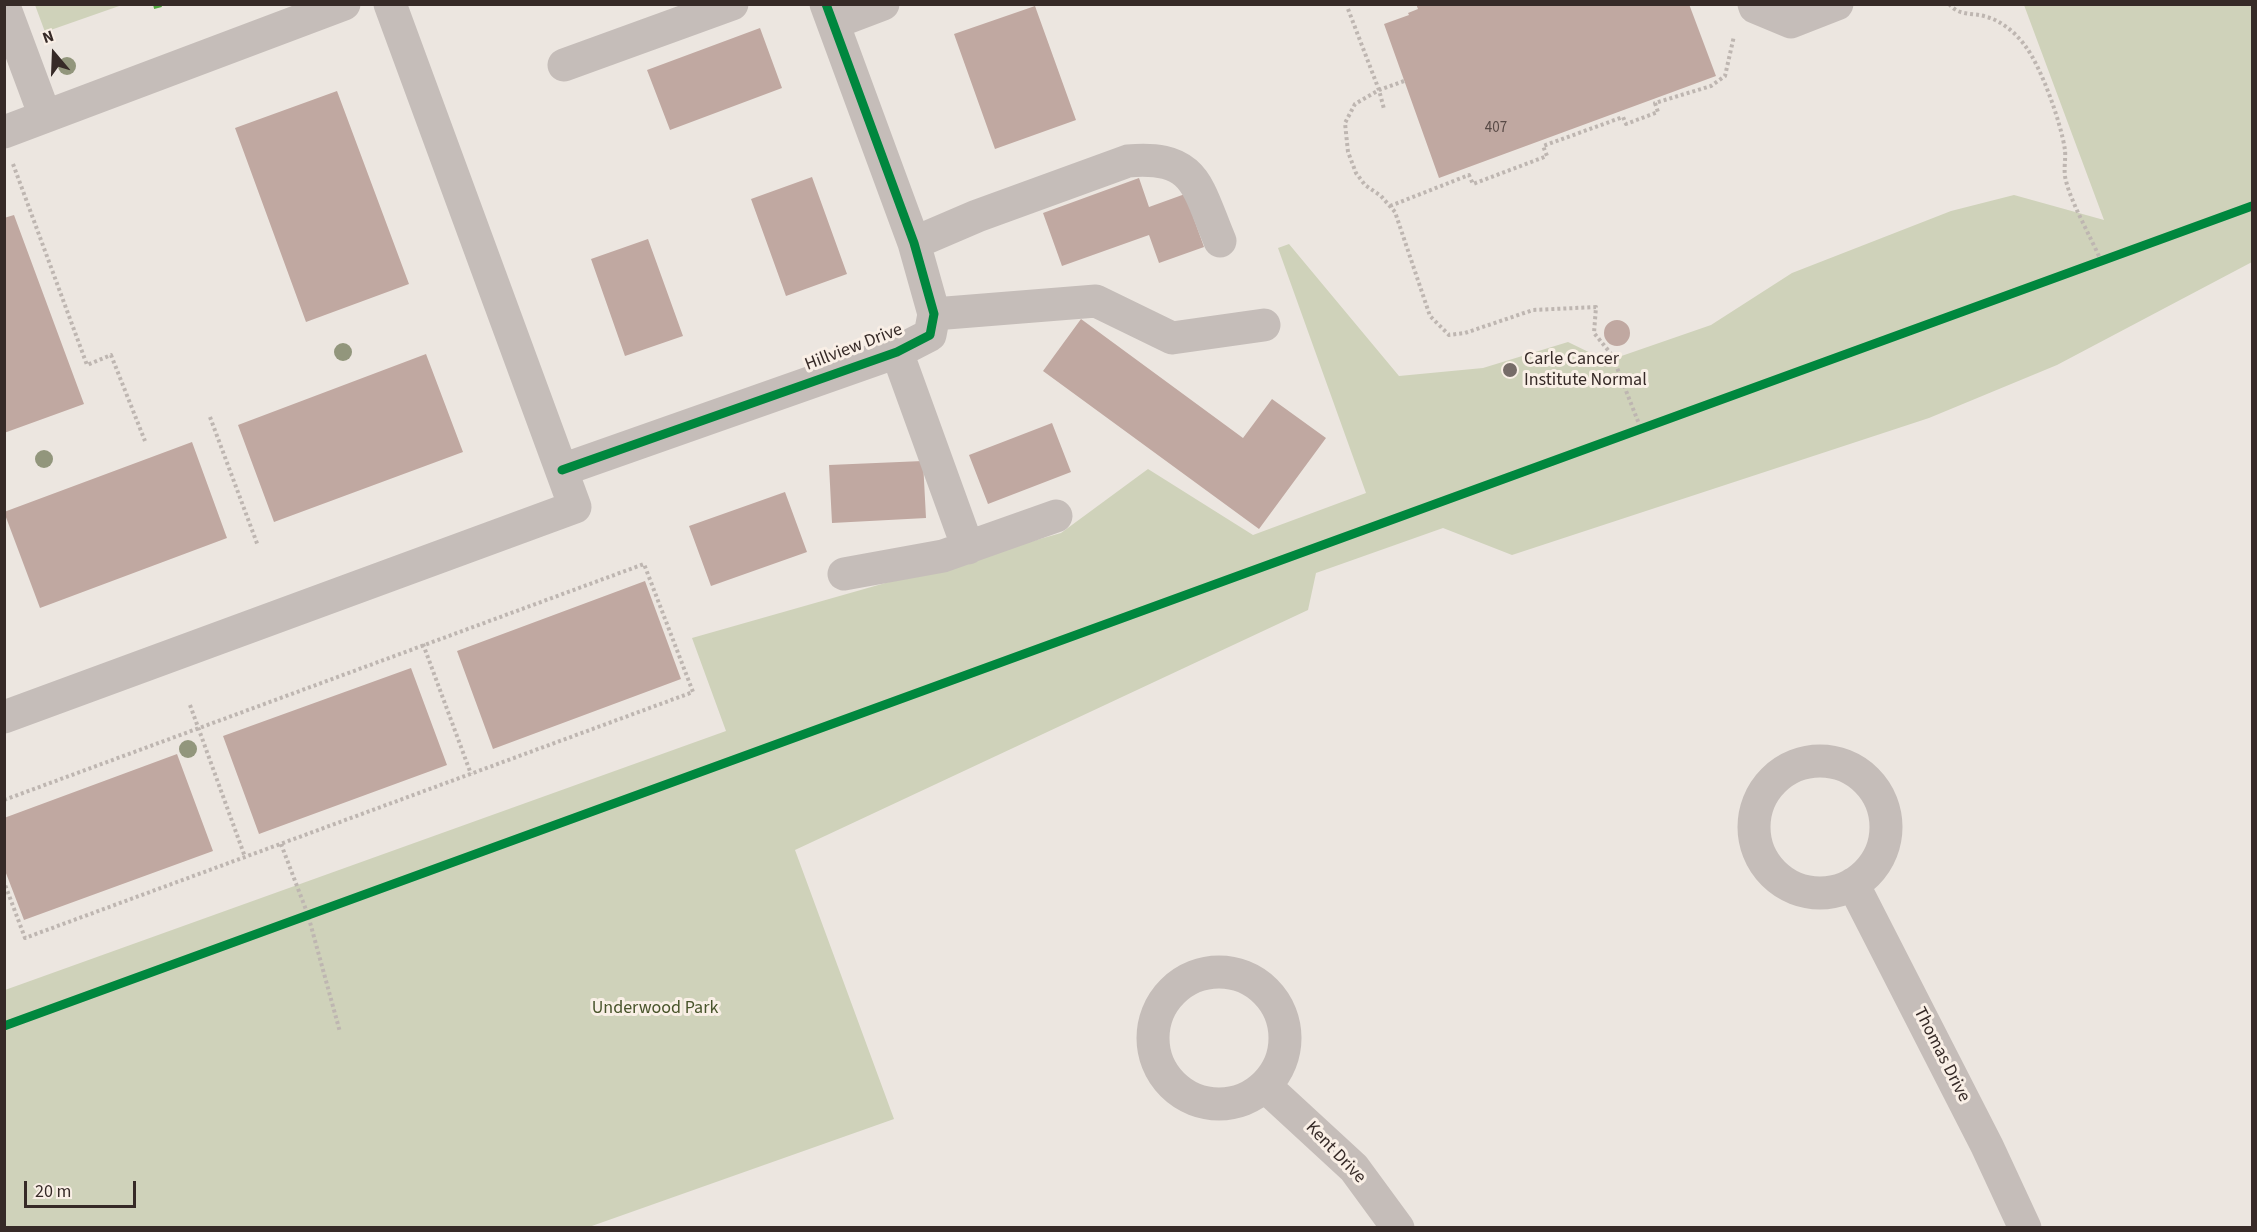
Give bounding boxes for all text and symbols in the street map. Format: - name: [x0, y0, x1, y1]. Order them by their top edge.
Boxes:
- north arrow: [24, 24, 84, 84]
- text: N: [40, 25, 57, 49]
- house number: 407: [1485, 120, 1507, 138]
- street label: Hillview Drive: [802, 320, 906, 376]
- place label: Carle Cancer Institute Normal: [1524, 349, 1647, 392]
- marker: Carle Cancer Institute Normal: [1501, 361, 1519, 379]
- park label: Underwood Park: [592, 998, 718, 1020]
- street label: Thomas Drive: [1908, 1004, 1974, 1106]
- street label: Kent Drive: [1300, 1118, 1370, 1188]
- scale bar: [27, 1169, 140, 1207]
- text: 20 m: [35, 1179, 71, 1204]

